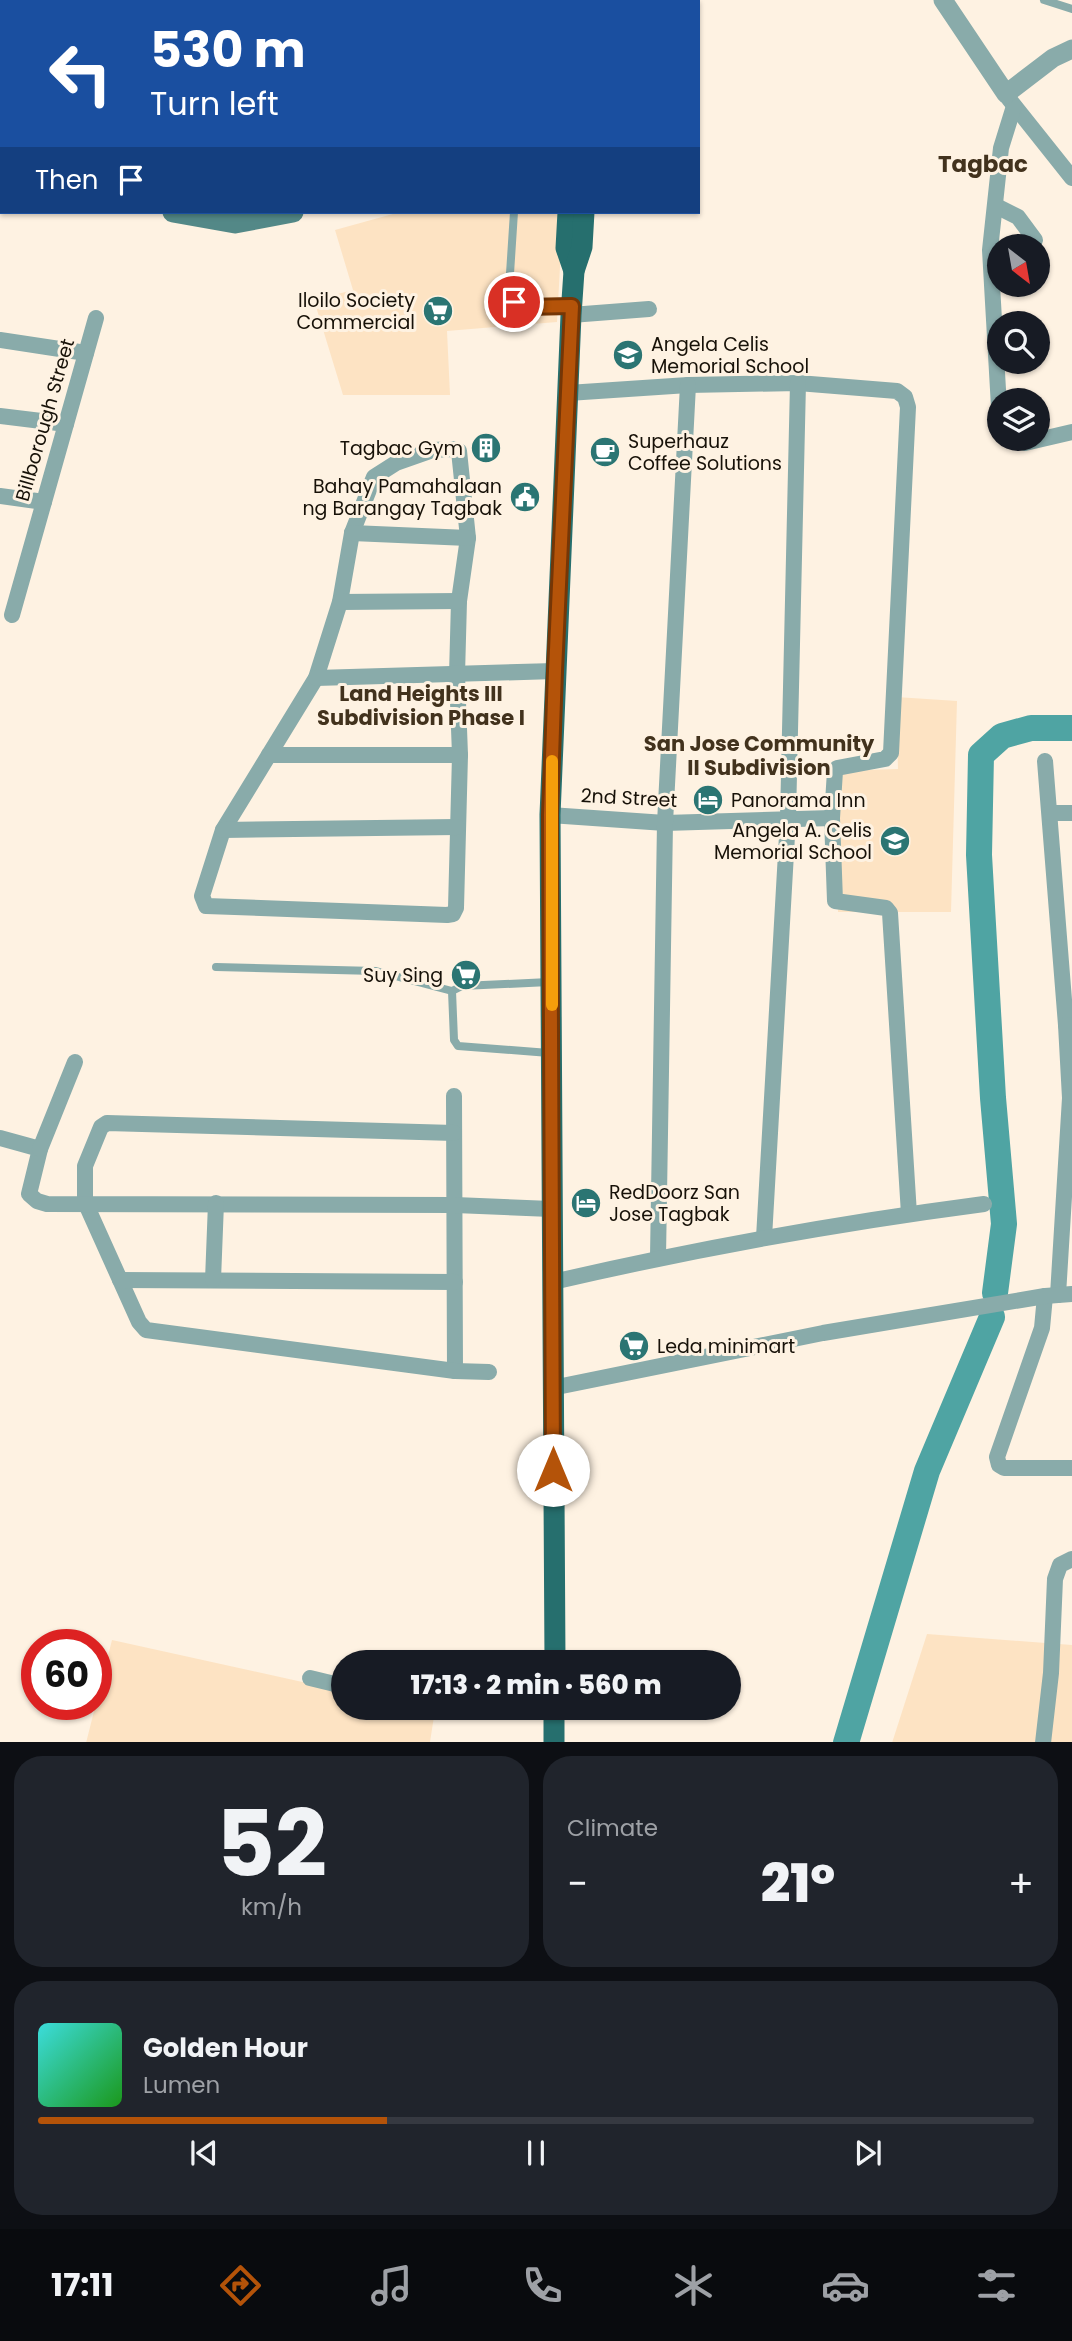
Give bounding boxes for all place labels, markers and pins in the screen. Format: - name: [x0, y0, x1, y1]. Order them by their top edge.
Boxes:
- pin: [484, 272, 544, 332]
- place label: Iloilo Society Commercial: [296, 287, 415, 336]
- supermarket icon: Iloilo Society Commercial: [421, 294, 455, 328]
- place label: Angela Celis Memorial School: [651, 331, 809, 380]
- school or university icon: Angela Celis Memorial School: [611, 338, 645, 372]
- place label: Superhauz Coffee Solutions: [628, 428, 782, 477]
- building icon: Tagbac Gym: [469, 431, 503, 465]
- place label: Tagbac Gym: [340, 435, 463, 462]
- cafe icon: Superhauz Coffee Solutions: [588, 435, 622, 469]
- place label: Bahay Pamahalaan ng Barangay Tagbak: [302, 473, 502, 522]
- public building icon: Bahay Pamahalaan ng Barangay Tagbak: [508, 480, 542, 514]
- hotel icon: Panorama Inn: [691, 783, 725, 817]
- place label: Panorama Inn: [731, 787, 866, 814]
- place label: Angela A. Celis Memorial School: [714, 817, 872, 866]
- school or university icon: Angela A. Celis Memorial School: [878, 824, 912, 858]
- supermarket icon: Suy Sing: [449, 958, 483, 992]
- place label: Suy Sing: [363, 962, 443, 989]
- place label: RedDoorz San Jose Tagbak: [609, 1179, 740, 1228]
- hotel icon: RedDoorz San Jose Tagbak: [569, 1186, 603, 1220]
- supermarket icon: Leda minimart: [617, 1329, 651, 1363]
- place label: Leda minimart: [657, 1333, 795, 1360]

